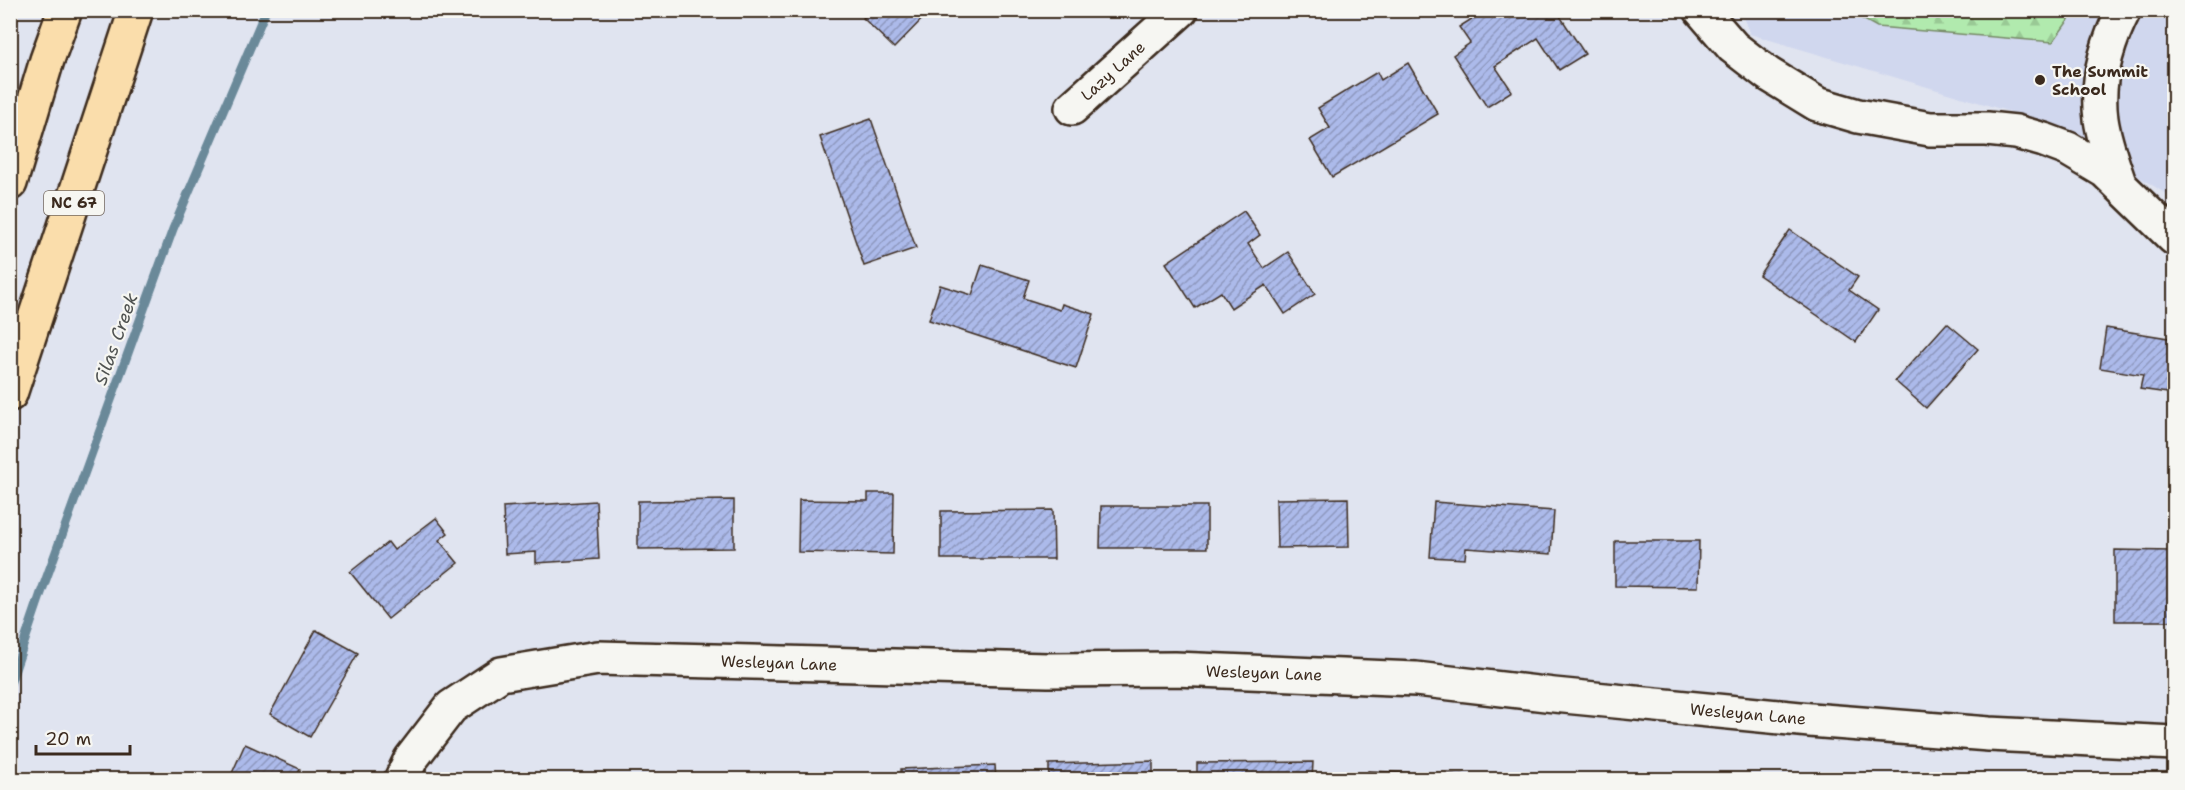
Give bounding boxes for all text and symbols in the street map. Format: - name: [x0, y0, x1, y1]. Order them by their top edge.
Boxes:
- street label: Lazy Lane: [1076, 37, 1150, 105]
- place label: The Summit School: [2052, 61, 2148, 100]
- marker: The Summit School: [2033, 73, 2047, 87]
- road number: NC 67: [44, 191, 104, 215]
- water label: Silas Creek: [88, 289, 144, 388]
- street label: Wesleyan Lane: [720, 650, 838, 676]
- street label: Wesleyan Lane: [1205, 660, 1323, 686]
- street label: Wesleyan Lane: [1689, 698, 1807, 730]
- scale bar: [36, 718, 130, 756]
- text: 20 m: [45, 727, 91, 751]

